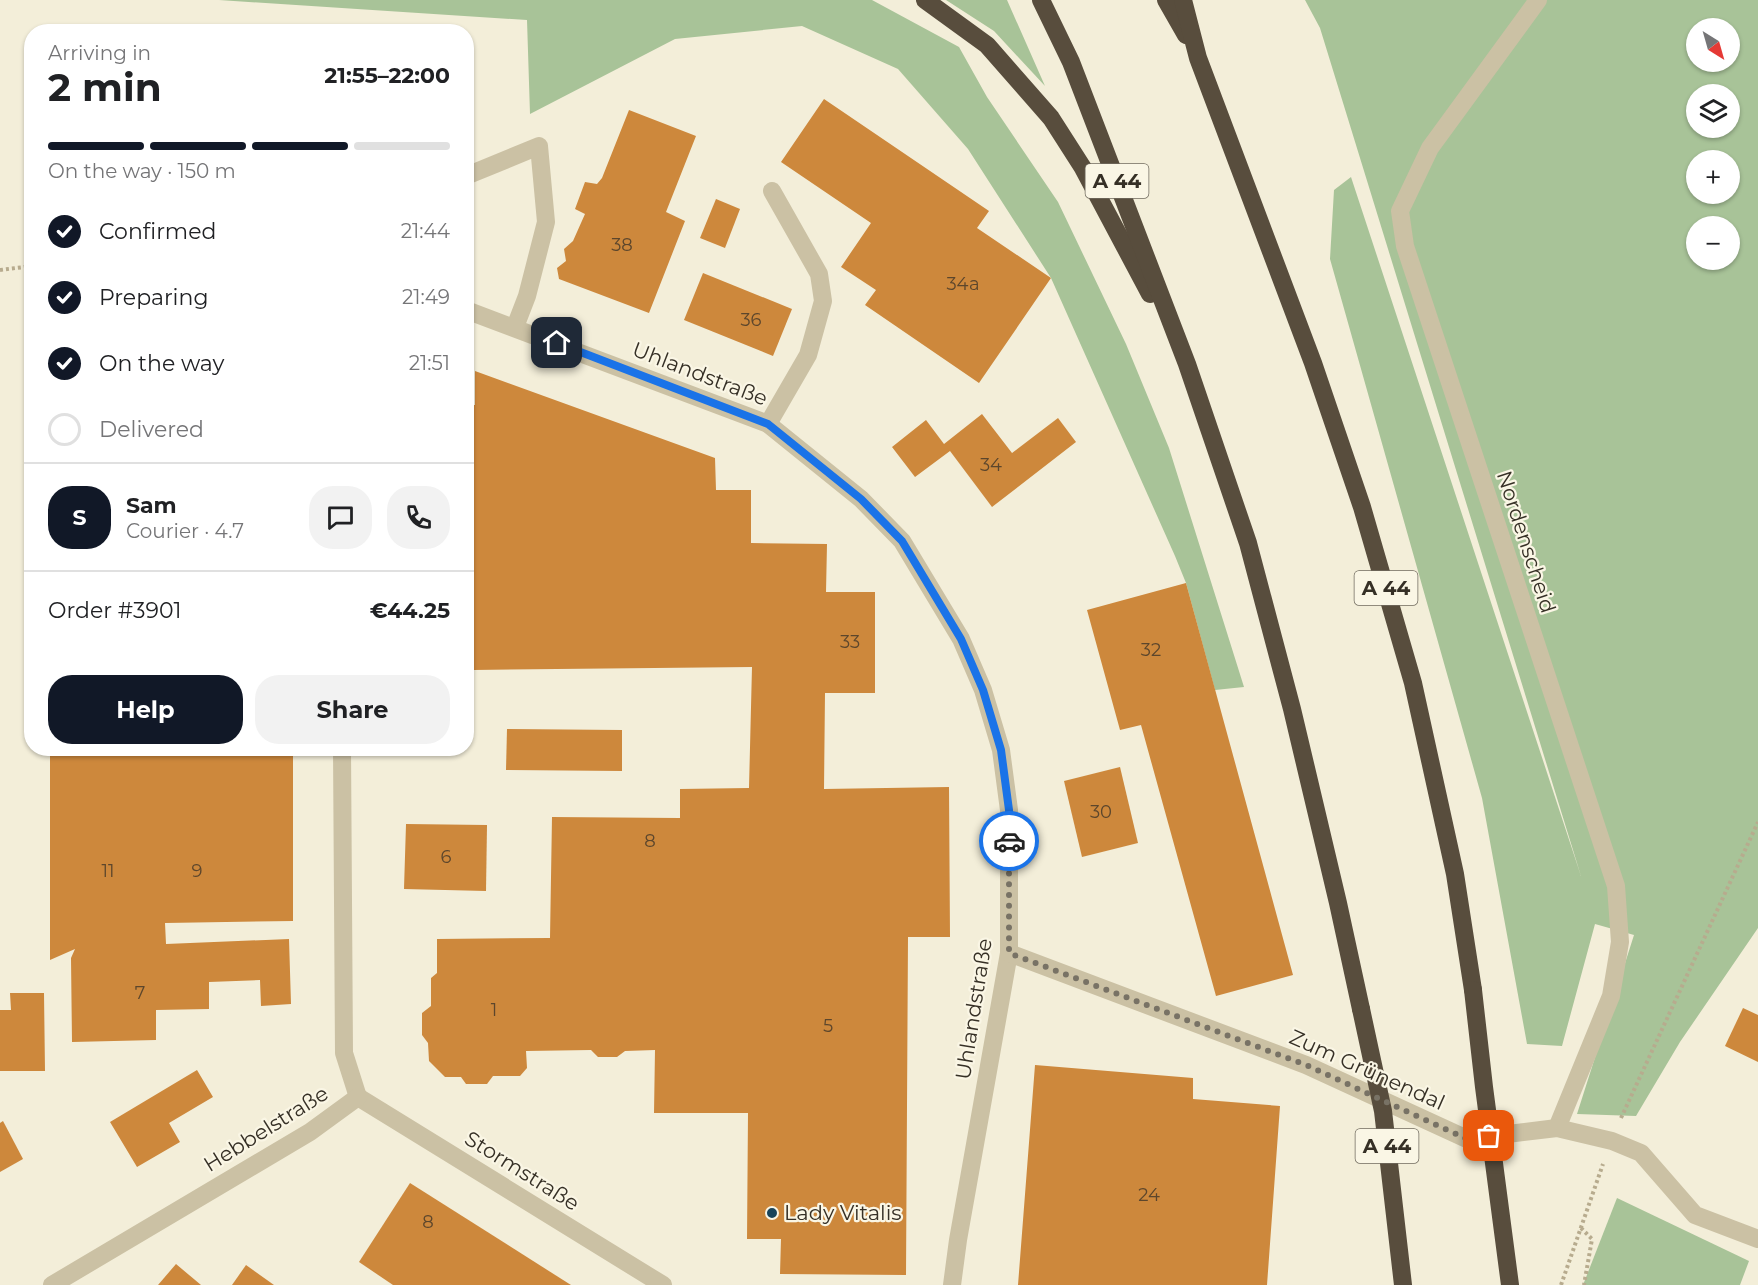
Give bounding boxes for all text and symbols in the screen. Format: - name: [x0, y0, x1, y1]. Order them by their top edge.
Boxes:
- north arrow: [1686, 18, 1740, 72]
- map controls: [1686, 18, 1740, 270]
- text: Arriving in: [48, 41, 151, 65]
- text: 21:55–22:00: [324, 62, 450, 89]
- text: 2 min: [48, 63, 162, 111]
- button: layers: [1686, 84, 1740, 138]
- button: +: [1686, 150, 1740, 204]
- text: On the way · 150 m: [48, 159, 236, 183]
- road number: A 44: [1086, 164, 1148, 198]
- icon: check: [48, 215, 81, 248]
- button: −: [1686, 216, 1740, 270]
- text: Confirmed: [99, 218, 216, 245]
- text: 21:44: [401, 219, 450, 243]
- house number: 38: [611, 234, 633, 256]
- house number: 34a: [946, 273, 980, 295]
- icon: check: [48, 281, 81, 314]
- text: Preparing: [99, 284, 208, 311]
- text: 21:49: [402, 285, 450, 309]
- house number: 36: [740, 309, 762, 331]
- pin: [531, 317, 582, 368]
- icon: home: [540, 326, 573, 359]
- street label: Uhlandstraße: [629, 336, 771, 411]
- icon: check: [48, 347, 81, 380]
- text: On the way: [99, 350, 224, 377]
- text: 21:51: [409, 351, 450, 375]
- text: Delivered: [99, 416, 204, 443]
- house number: 34: [980, 454, 1002, 476]
- street label: Nordenscheid: [1492, 468, 1561, 616]
- button: chat: [309, 486, 372, 549]
- button: phone: [387, 486, 450, 549]
- text: Sam: [126, 492, 177, 519]
- text: S: [72, 504, 87, 531]
- text: Courier · 4.7: [126, 519, 244, 543]
- road number: A 44: [1354, 571, 1418, 605]
- text: Order #3901: [48, 597, 181, 624]
- text: €44.25: [370, 597, 450, 624]
- house number: 33: [840, 631, 860, 653]
- house number: 32: [1141, 639, 1161, 661]
- button: Help: [48, 675, 243, 744]
- button: Share: [255, 675, 450, 744]
- house number: 30: [1090, 801, 1112, 823]
- courier: [979, 811, 1039, 871]
- icon: car: [993, 825, 1026, 858]
- house number: 8: [644, 830, 656, 852]
- house number: 6: [441, 846, 452, 868]
- house number: 11: [102, 860, 115, 882]
- house number: 9: [192, 860, 203, 882]
- street label: Uhlandstraße: [950, 936, 997, 1081]
- house number: 7: [135, 982, 145, 1004]
- house number: 1: [491, 999, 497, 1021]
- house number: 5: [823, 1015, 833, 1037]
- street label: Zum Grünendal: [1286, 1024, 1449, 1115]
- street label: Hebbelstraße: [199, 1080, 333, 1177]
- pin: [1463, 1110, 1514, 1161]
- icon: bag: [1472, 1119, 1505, 1152]
- street label: Stormstraße: [460, 1125, 584, 1216]
- road number: A 44: [1356, 1129, 1418, 1163]
- house number: 24: [1138, 1184, 1160, 1206]
- place label: Lady Vitalis: [784, 1200, 902, 1225]
- marker: Lady Vitalis: [765, 1206, 779, 1220]
- house number: 8: [422, 1211, 434, 1233]

